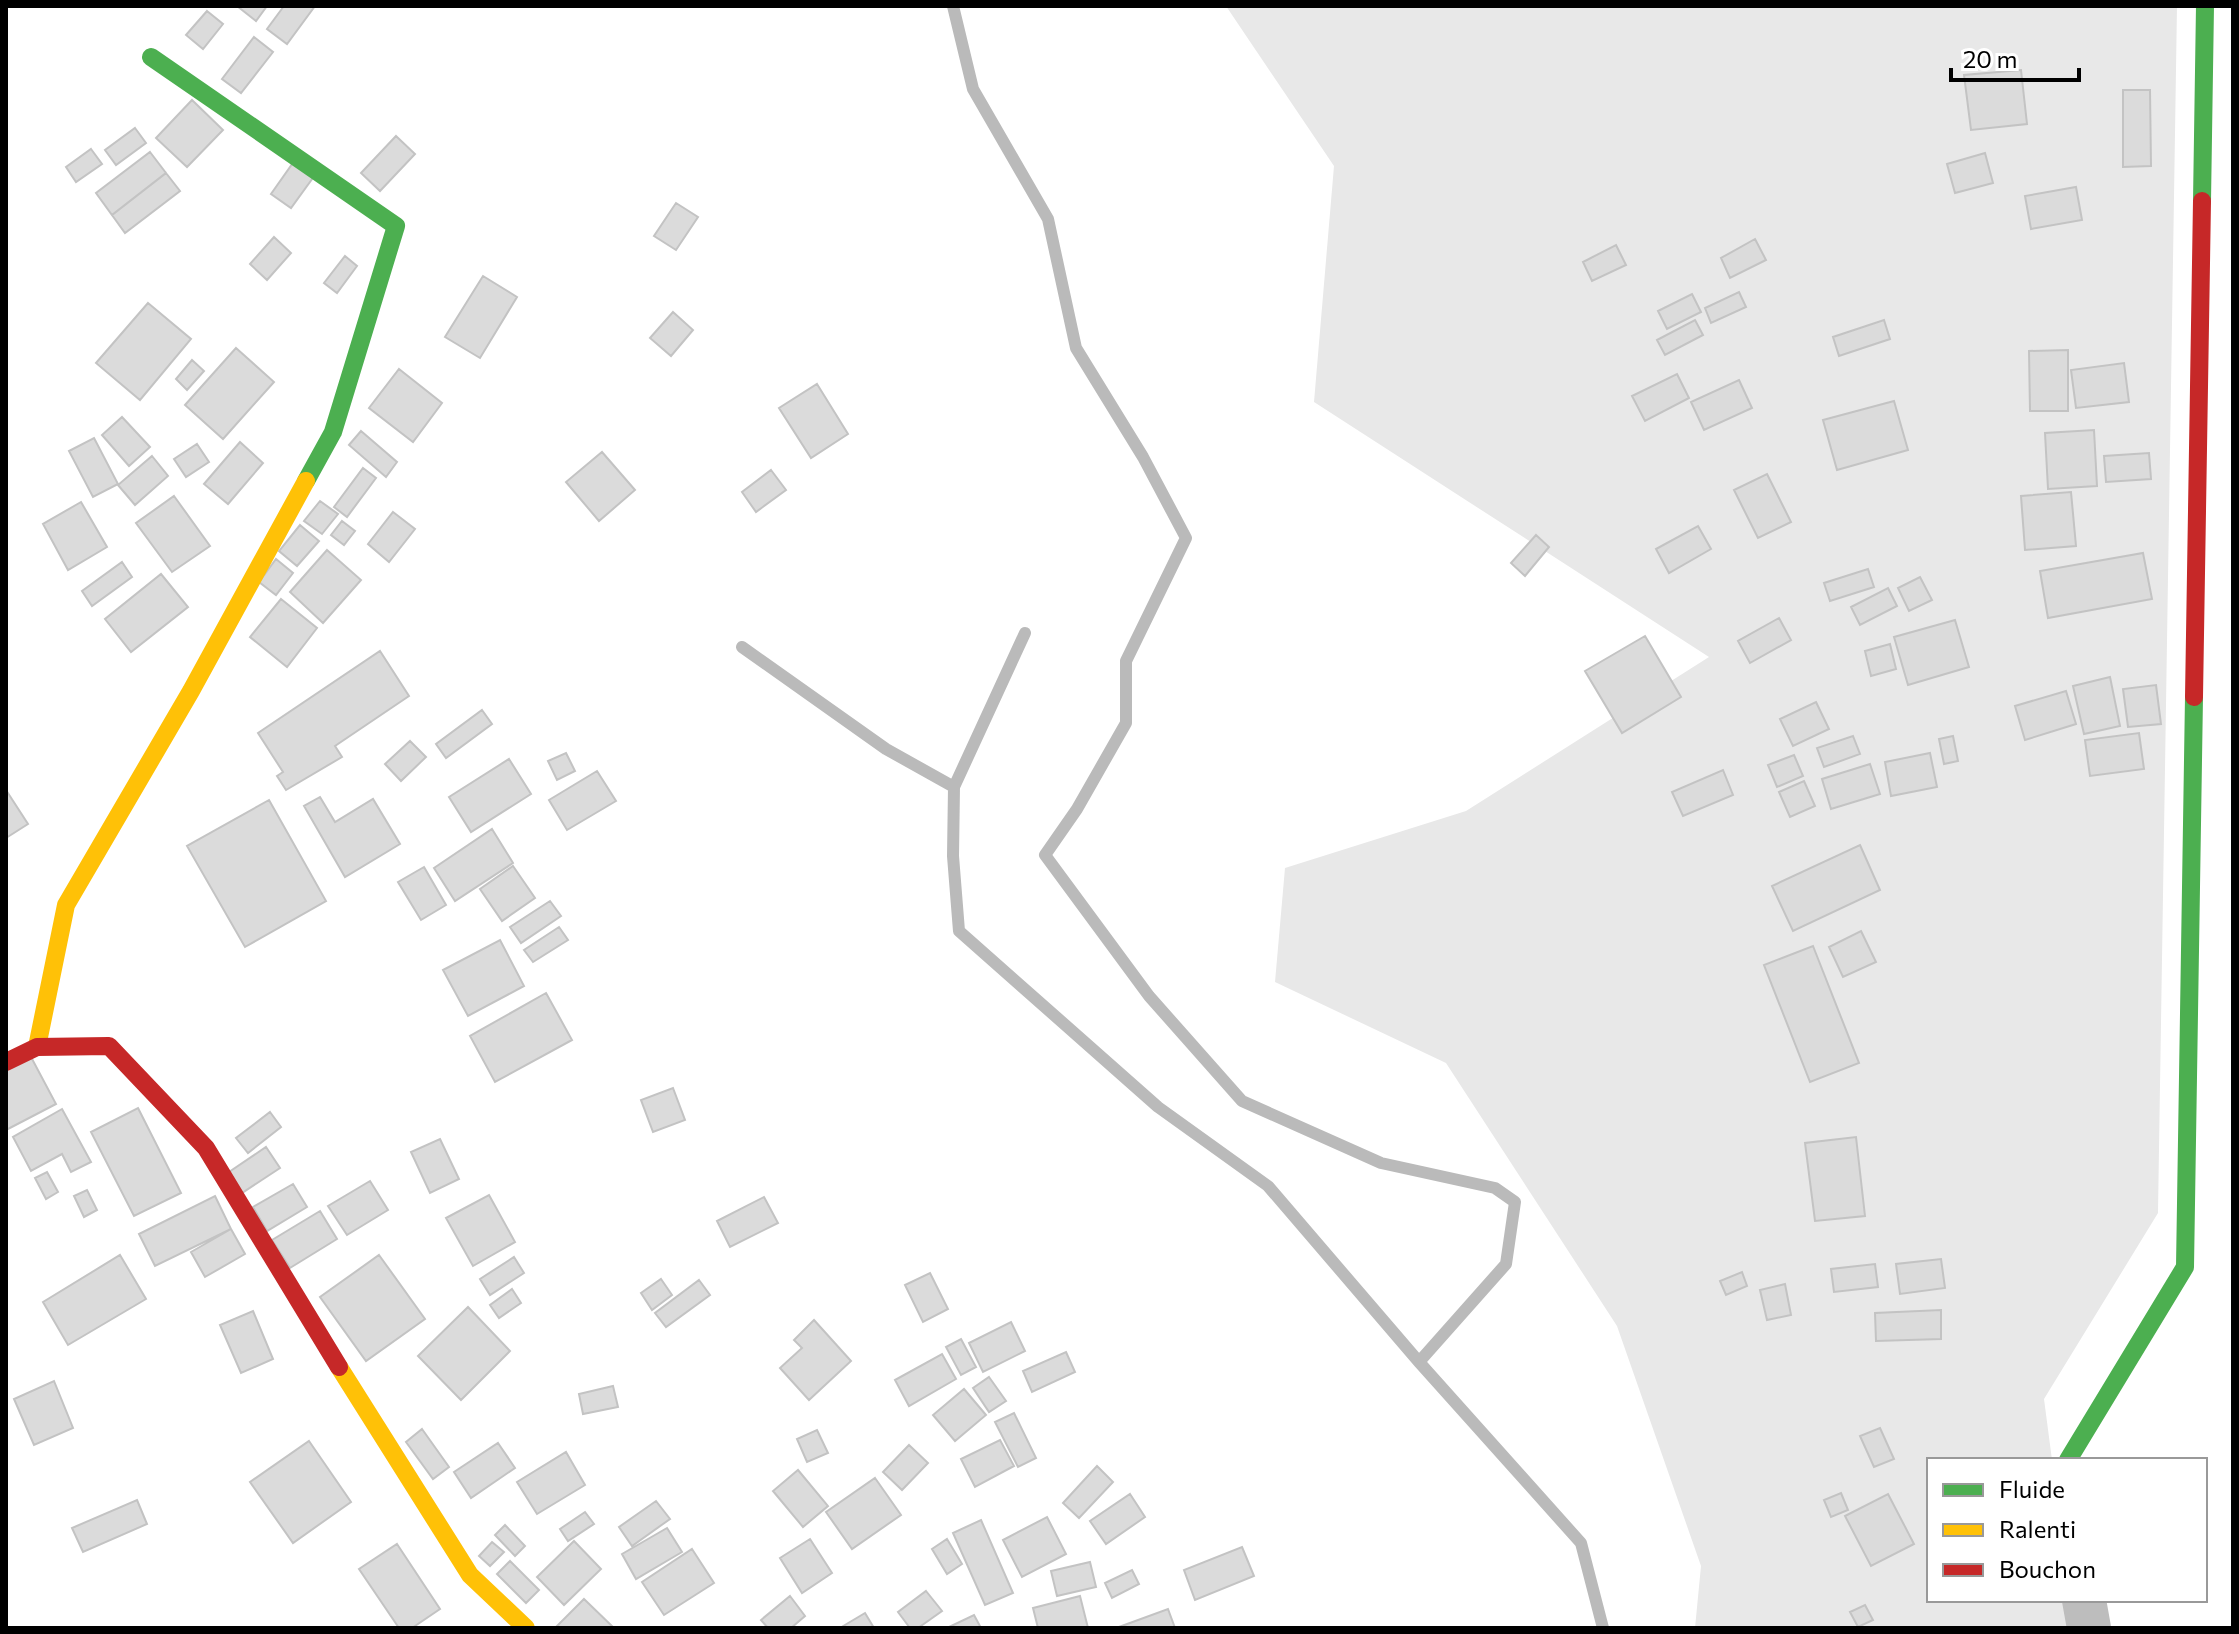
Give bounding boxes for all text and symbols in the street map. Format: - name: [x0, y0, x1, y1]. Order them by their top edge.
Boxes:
- scale bar: [1951, 32, 2079, 82]
- text: 20 m: [1963, 44, 2017, 73]
- legend: [1927, 1458, 2207, 1602]
- text: Fluide: [1999, 1474, 2065, 1503]
- text: Ralenti: [1999, 1514, 2076, 1543]
- text: Bouchon: [1999, 1554, 2096, 1583]

